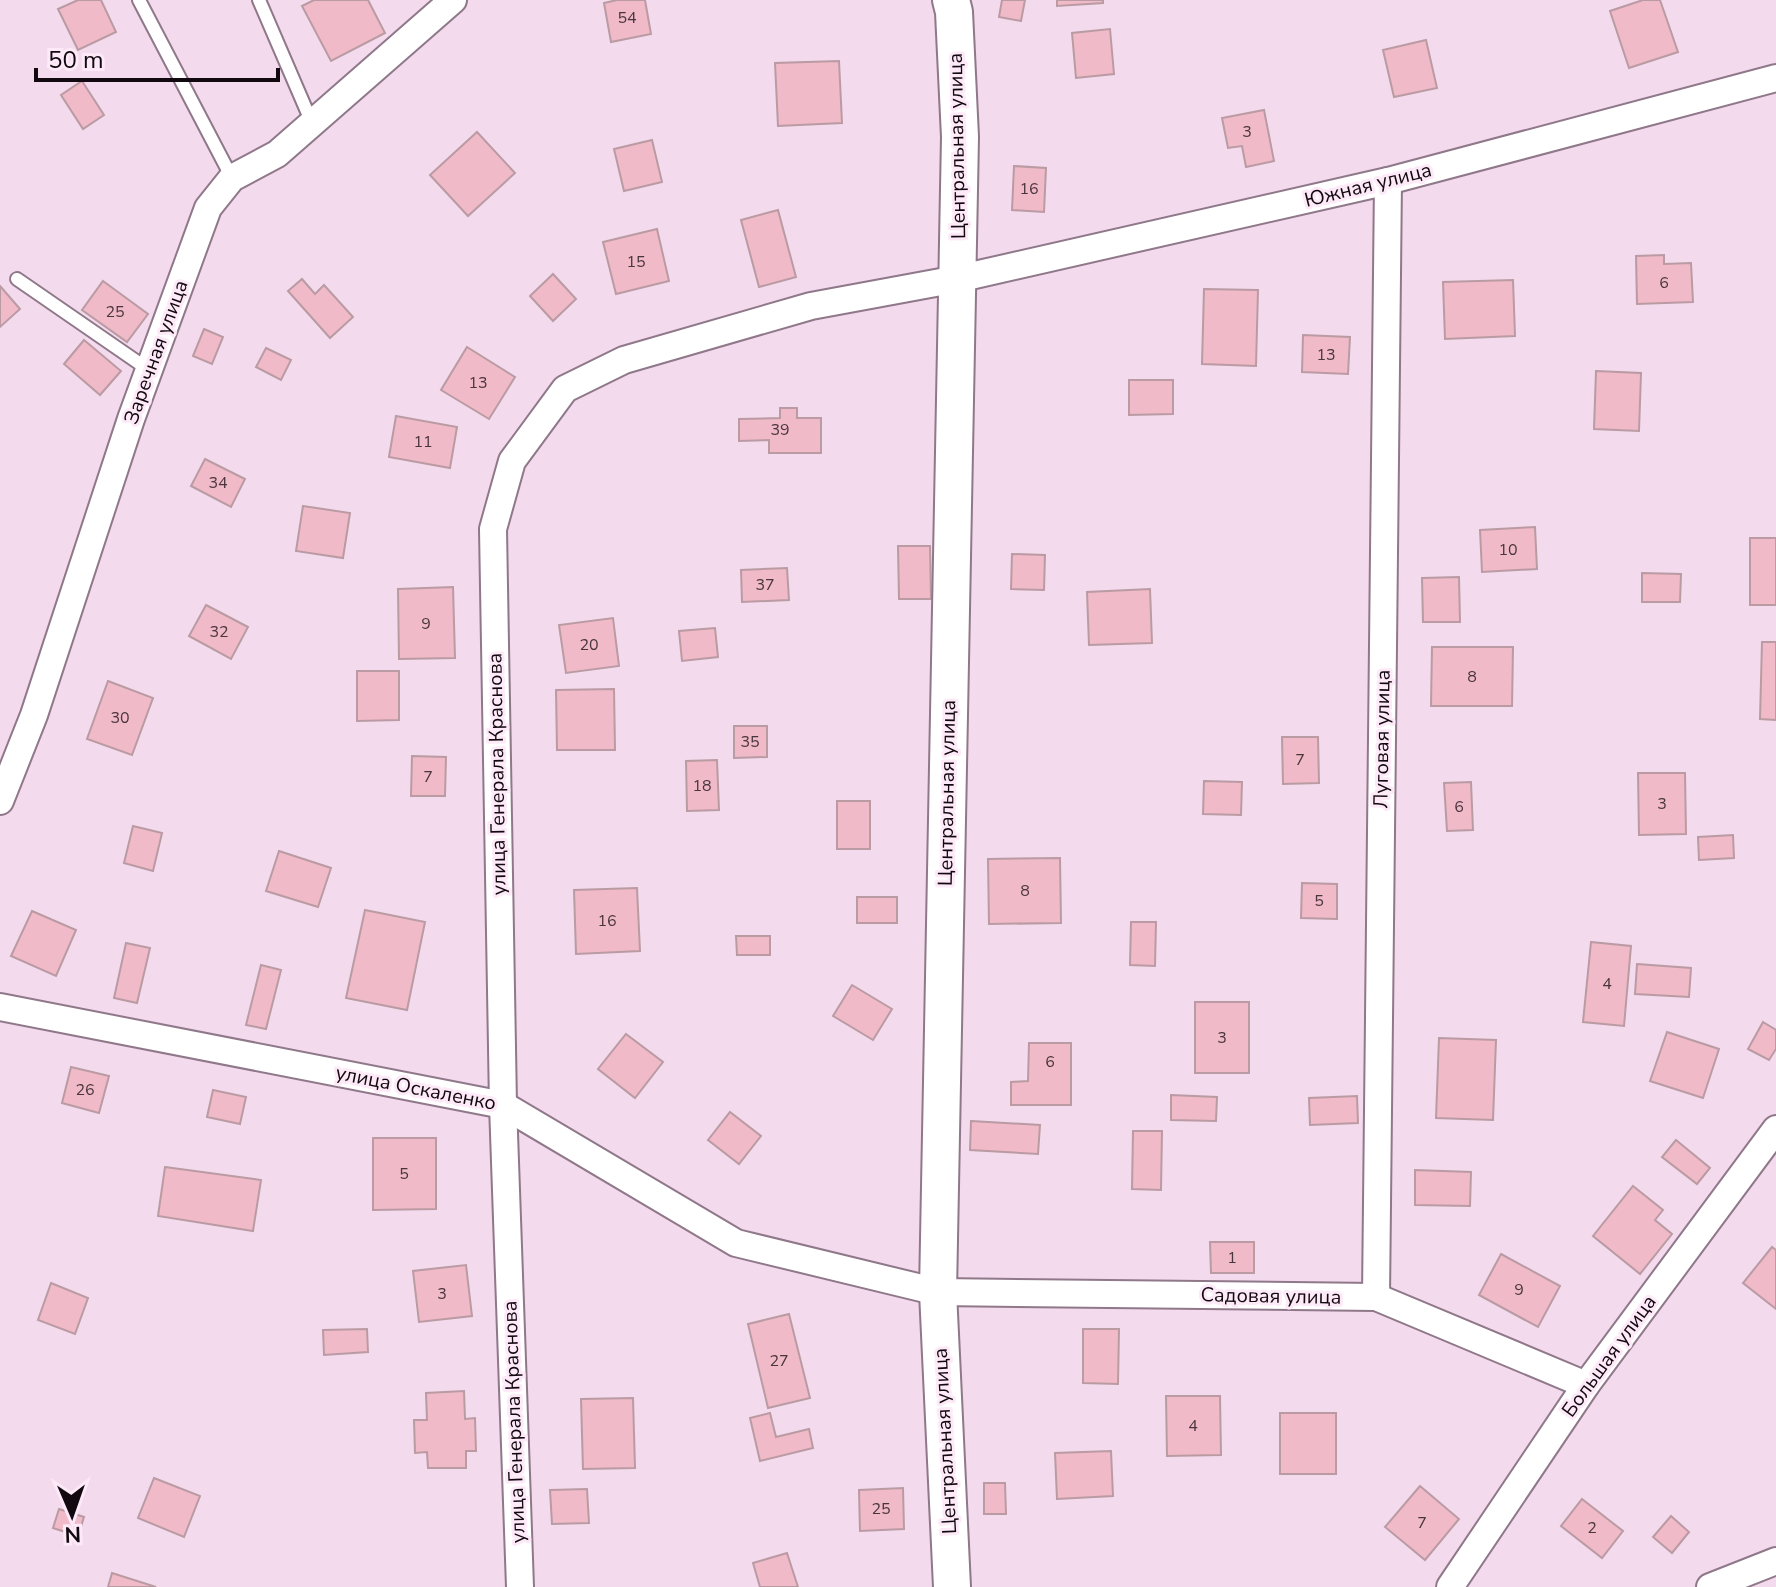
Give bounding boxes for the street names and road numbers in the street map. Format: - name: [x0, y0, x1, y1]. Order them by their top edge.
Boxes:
- street label: Центральная улица: [942, 53, 972, 239]
- street label: Южная улица: [1302, 156, 1434, 214]
- street label: Заречная улица: [117, 276, 195, 428]
- street label: улица Генерала Краснова: [481, 653, 513, 895]
- street label: Луговая улица: [1367, 669, 1397, 809]
- street label: Центральная улица: [932, 700, 962, 886]
- street label: улица Оскаленко: [333, 1059, 499, 1117]
- street label: Садовая улица: [1200, 1281, 1342, 1311]
- street label: Большая улица: [1555, 1289, 1663, 1423]
- street label: улица Генерала Краснова: [496, 1300, 532, 1544]
- street label: Центральная улица: [927, 1347, 963, 1535]

